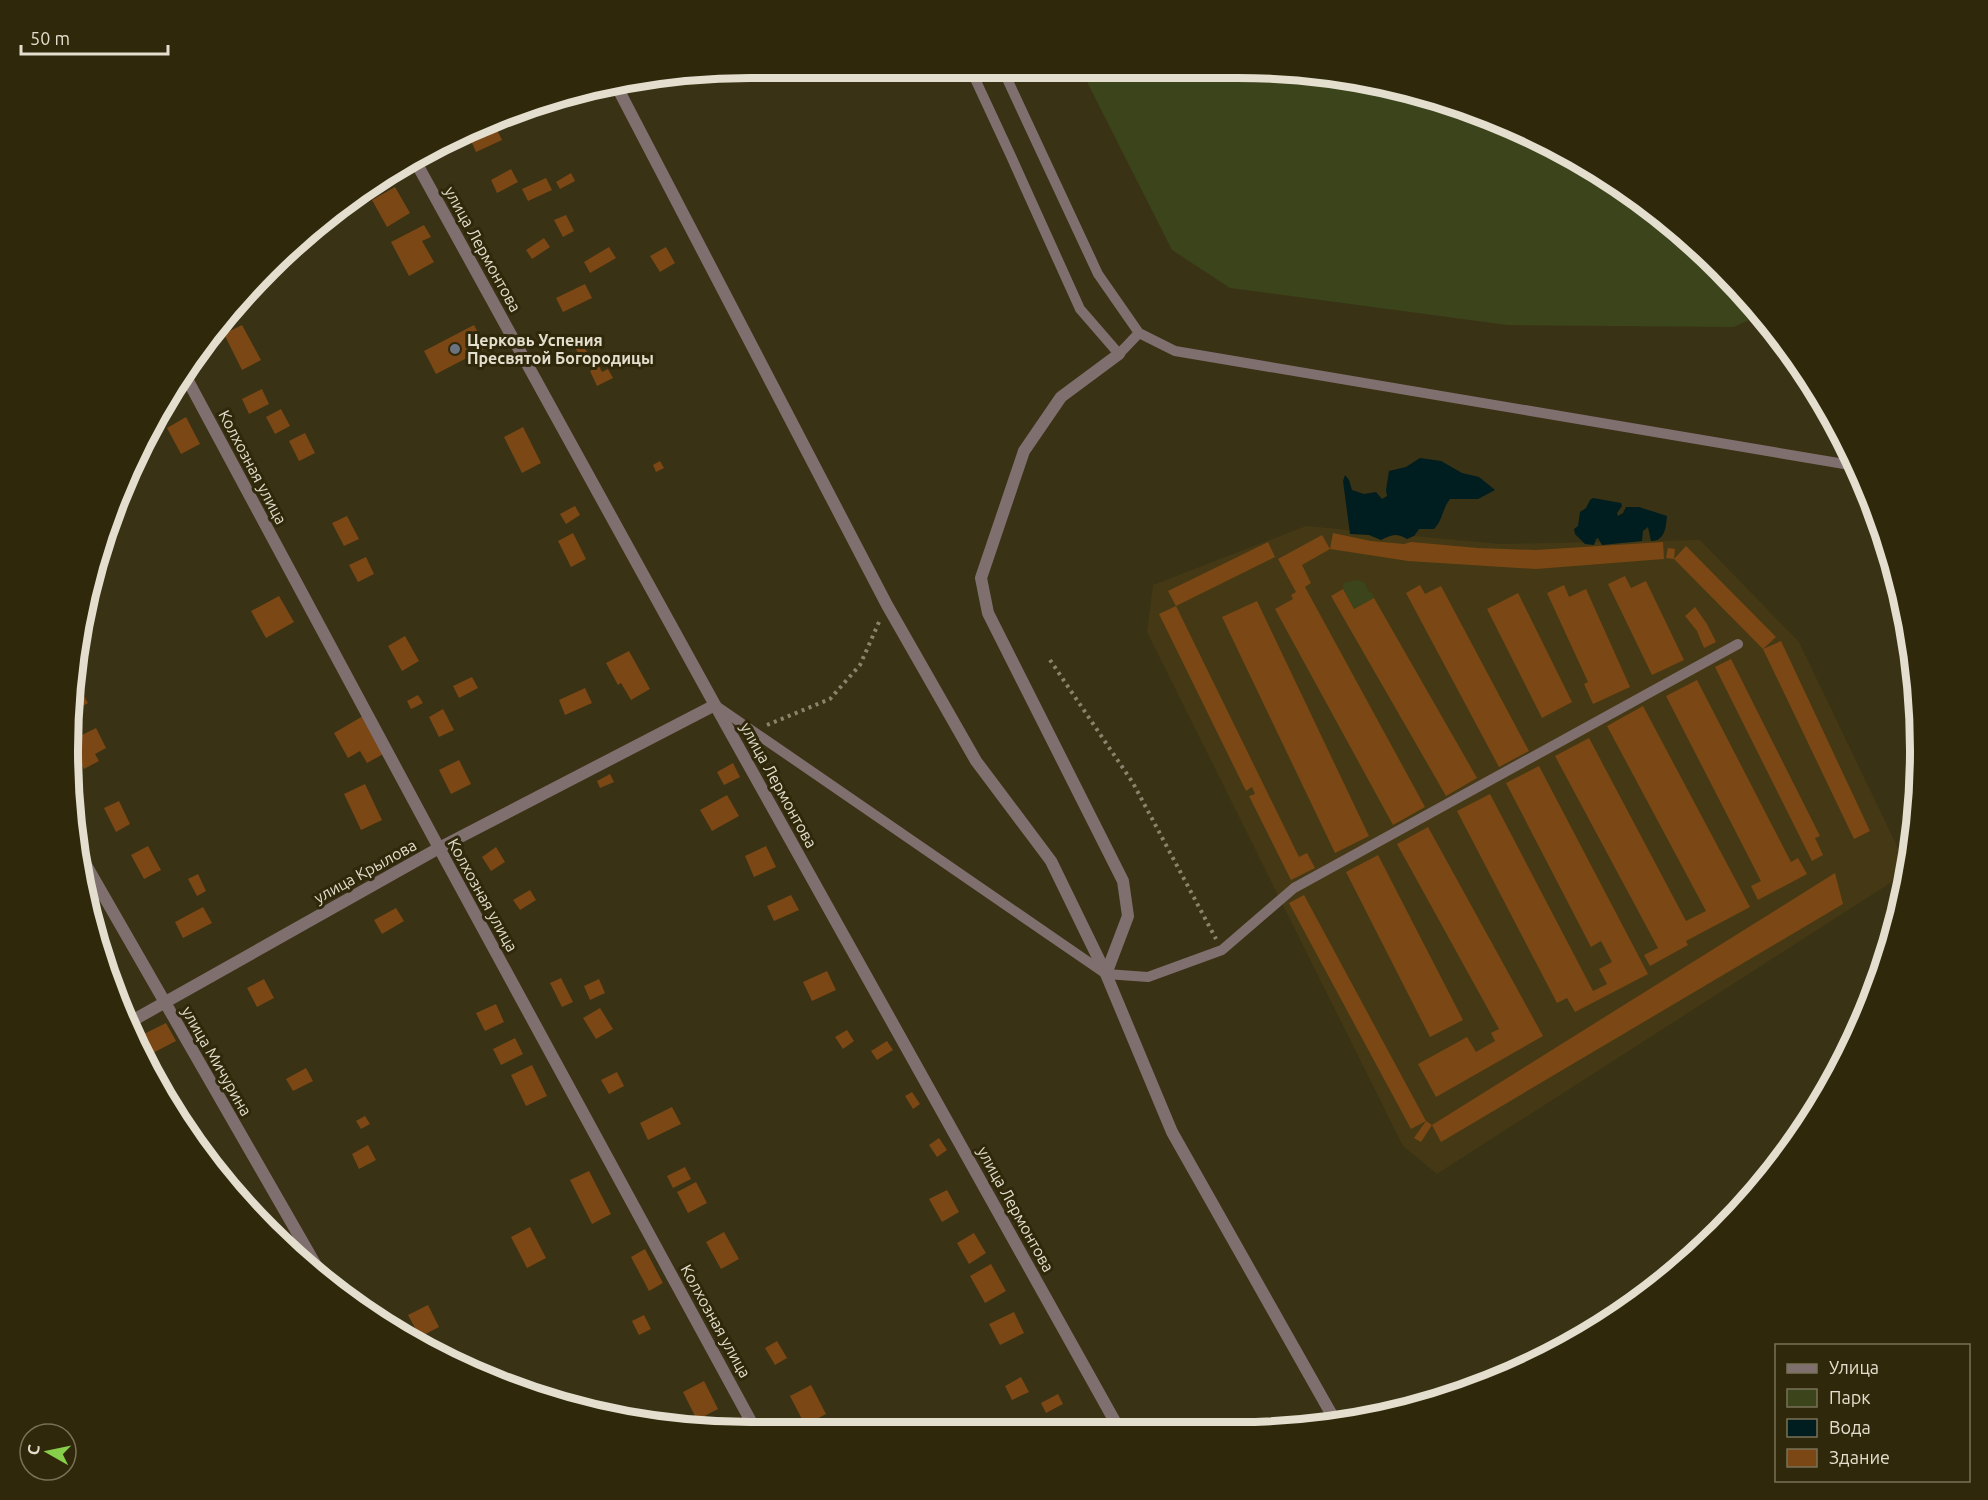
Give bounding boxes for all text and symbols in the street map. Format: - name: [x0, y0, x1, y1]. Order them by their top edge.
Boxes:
- scale bar: [21, 18, 168, 56]
- text: 50 m: [30, 28, 70, 48]
- street label: улица Лермонтова: [441, 183, 525, 315]
- place label: Церковь Успения Пресвятой Богородицы: [467, 331, 654, 367]
- marker: Церковь Успения Пресвятой Богородицы: [448, 342, 462, 356]
- street label: Колхозная улица: [215, 407, 291, 527]
- street label: улица Лермонтова: [737, 719, 821, 851]
- street label: улица Крылова: [311, 835, 419, 907]
- street label: Колхозная улица: [444, 835, 522, 955]
- street label: улица Мичурина: [178, 1003, 256, 1119]
- street label: улица Лермонтова: [974, 1143, 1058, 1275]
- street label: Колхозная улица: [677, 1261, 755, 1381]
- legend: [1775, 1344, 1970, 1482]
- text: Улица: [1829, 1357, 1879, 1377]
- text: Парк: [1829, 1387, 1870, 1407]
- text: Вода: [1829, 1417, 1871, 1437]
- north arrow: [18, 1422, 78, 1482]
- text: С: [23, 1443, 43, 1456]
- text: Здание: [1829, 1447, 1890, 1467]

